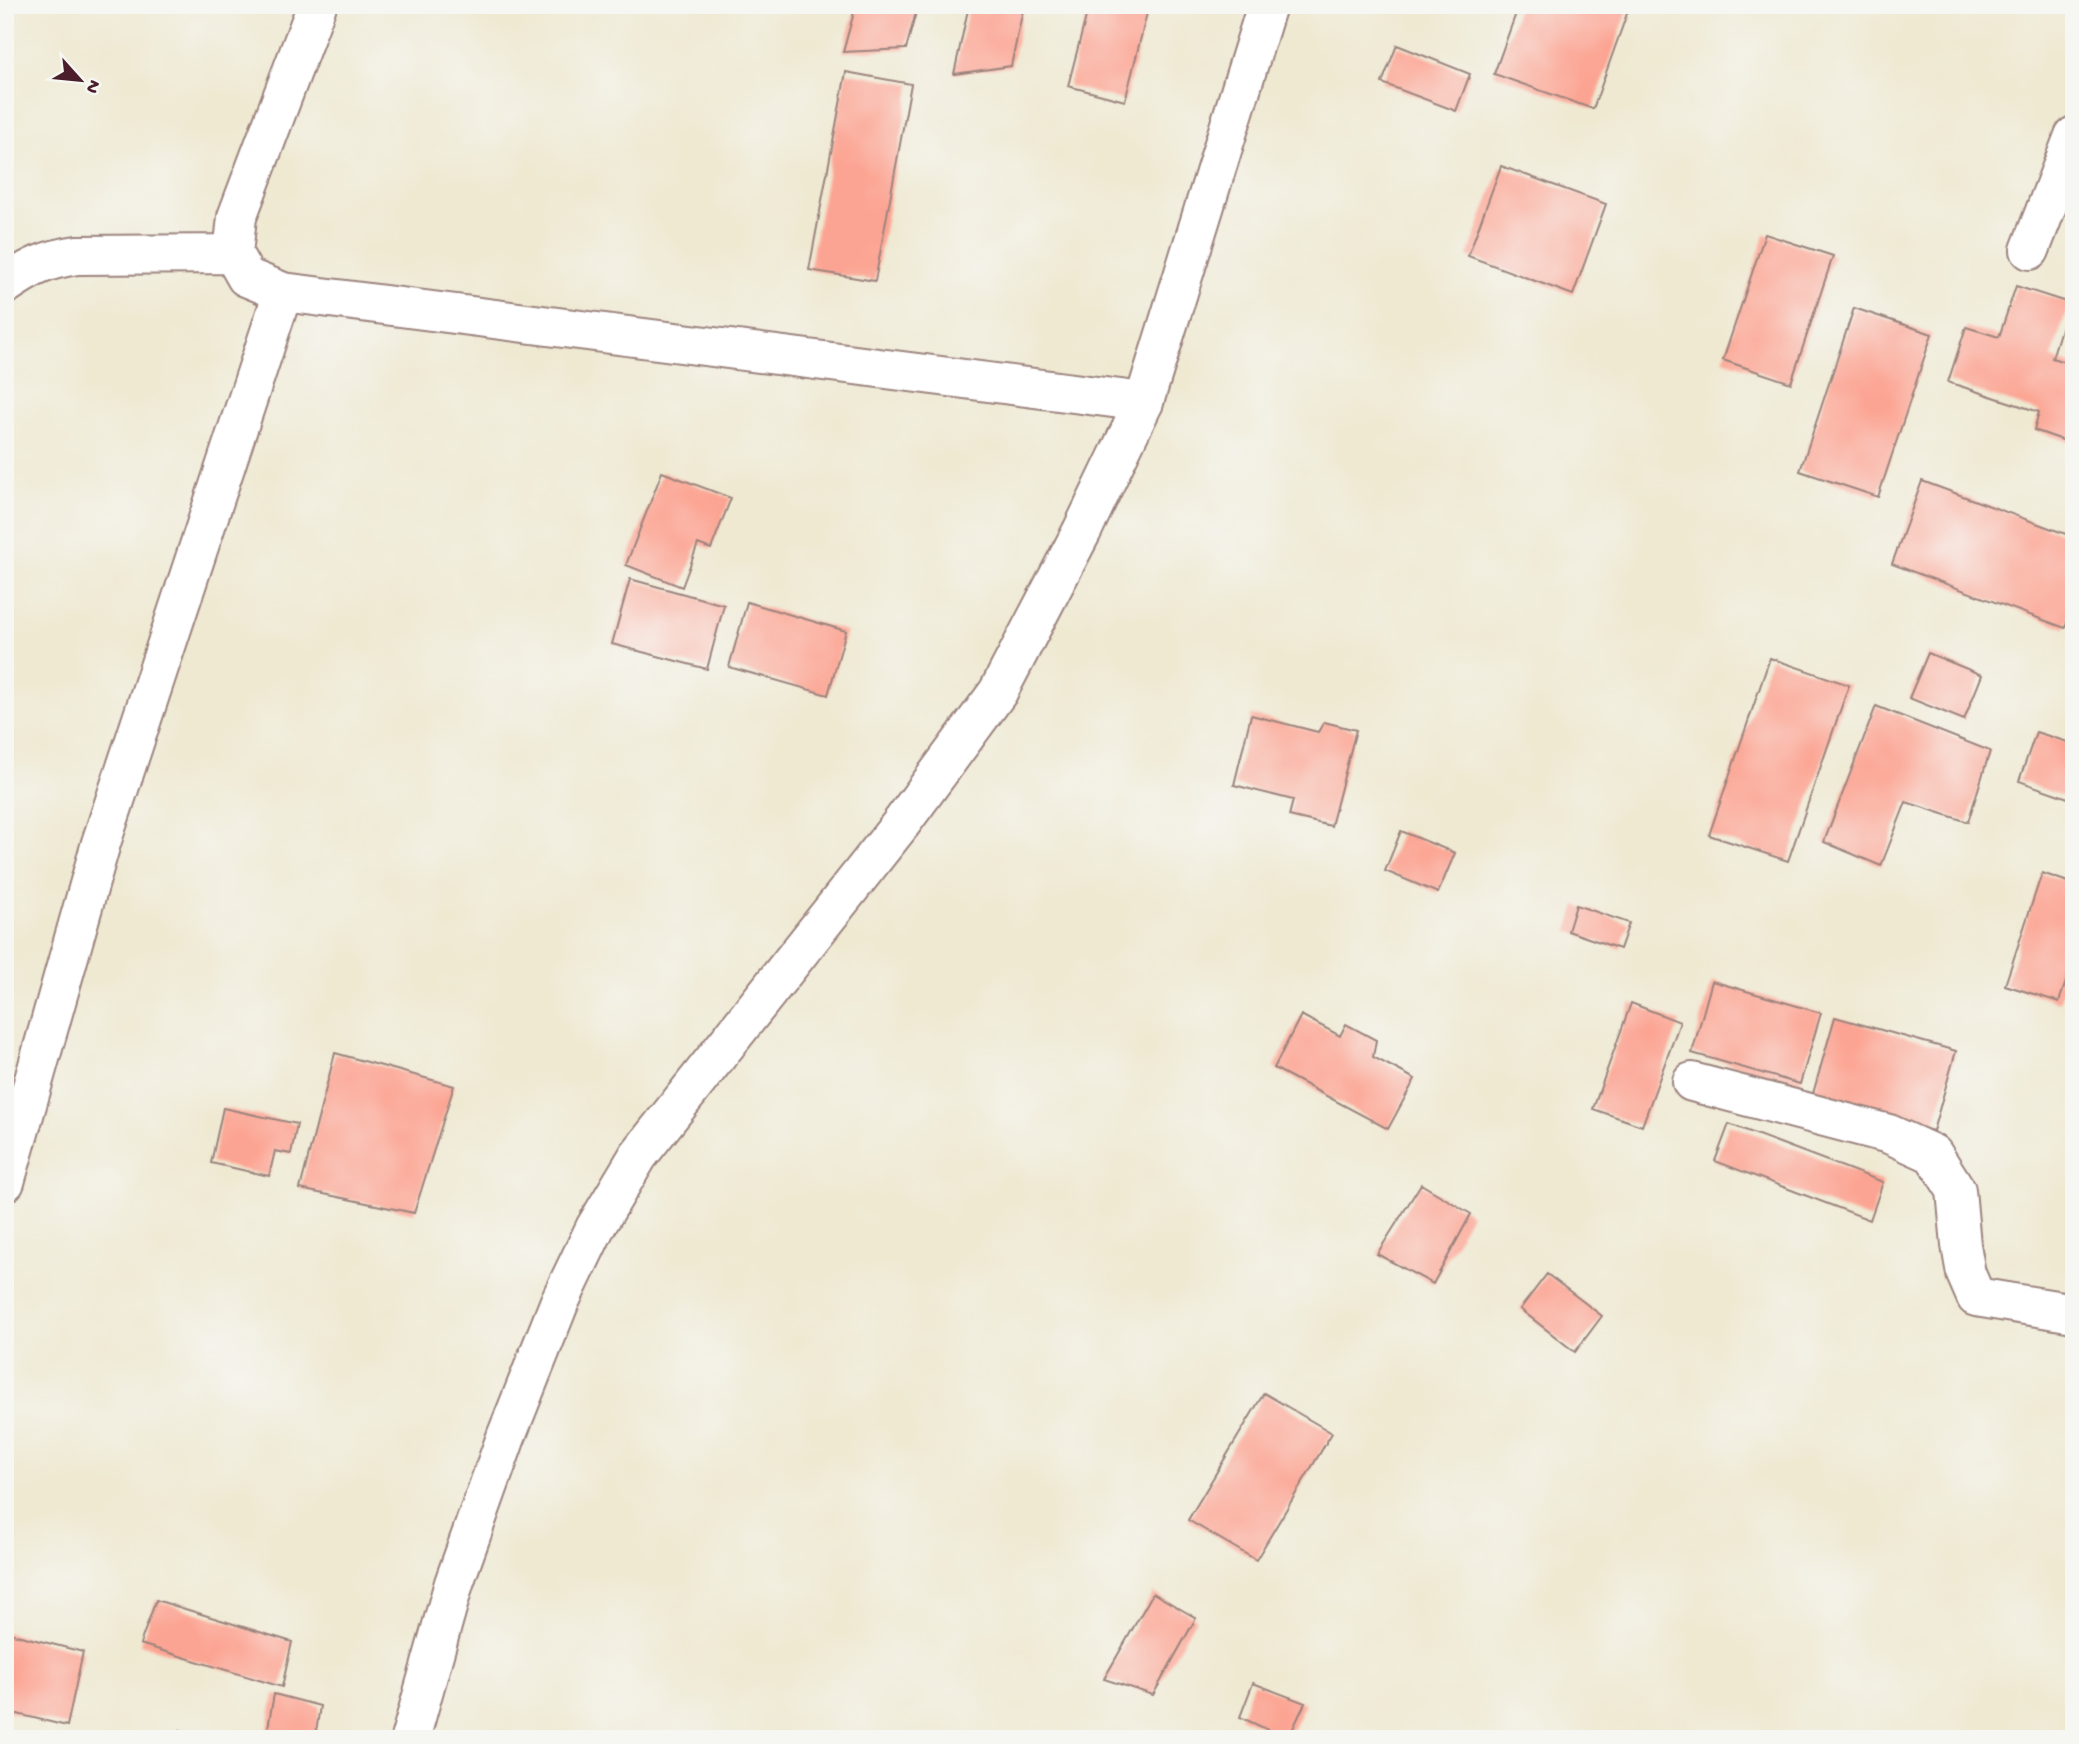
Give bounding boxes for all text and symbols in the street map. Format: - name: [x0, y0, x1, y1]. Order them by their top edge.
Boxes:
- north arrow: [46, 46, 116, 116]
- text: N: [79, 75, 105, 97]

